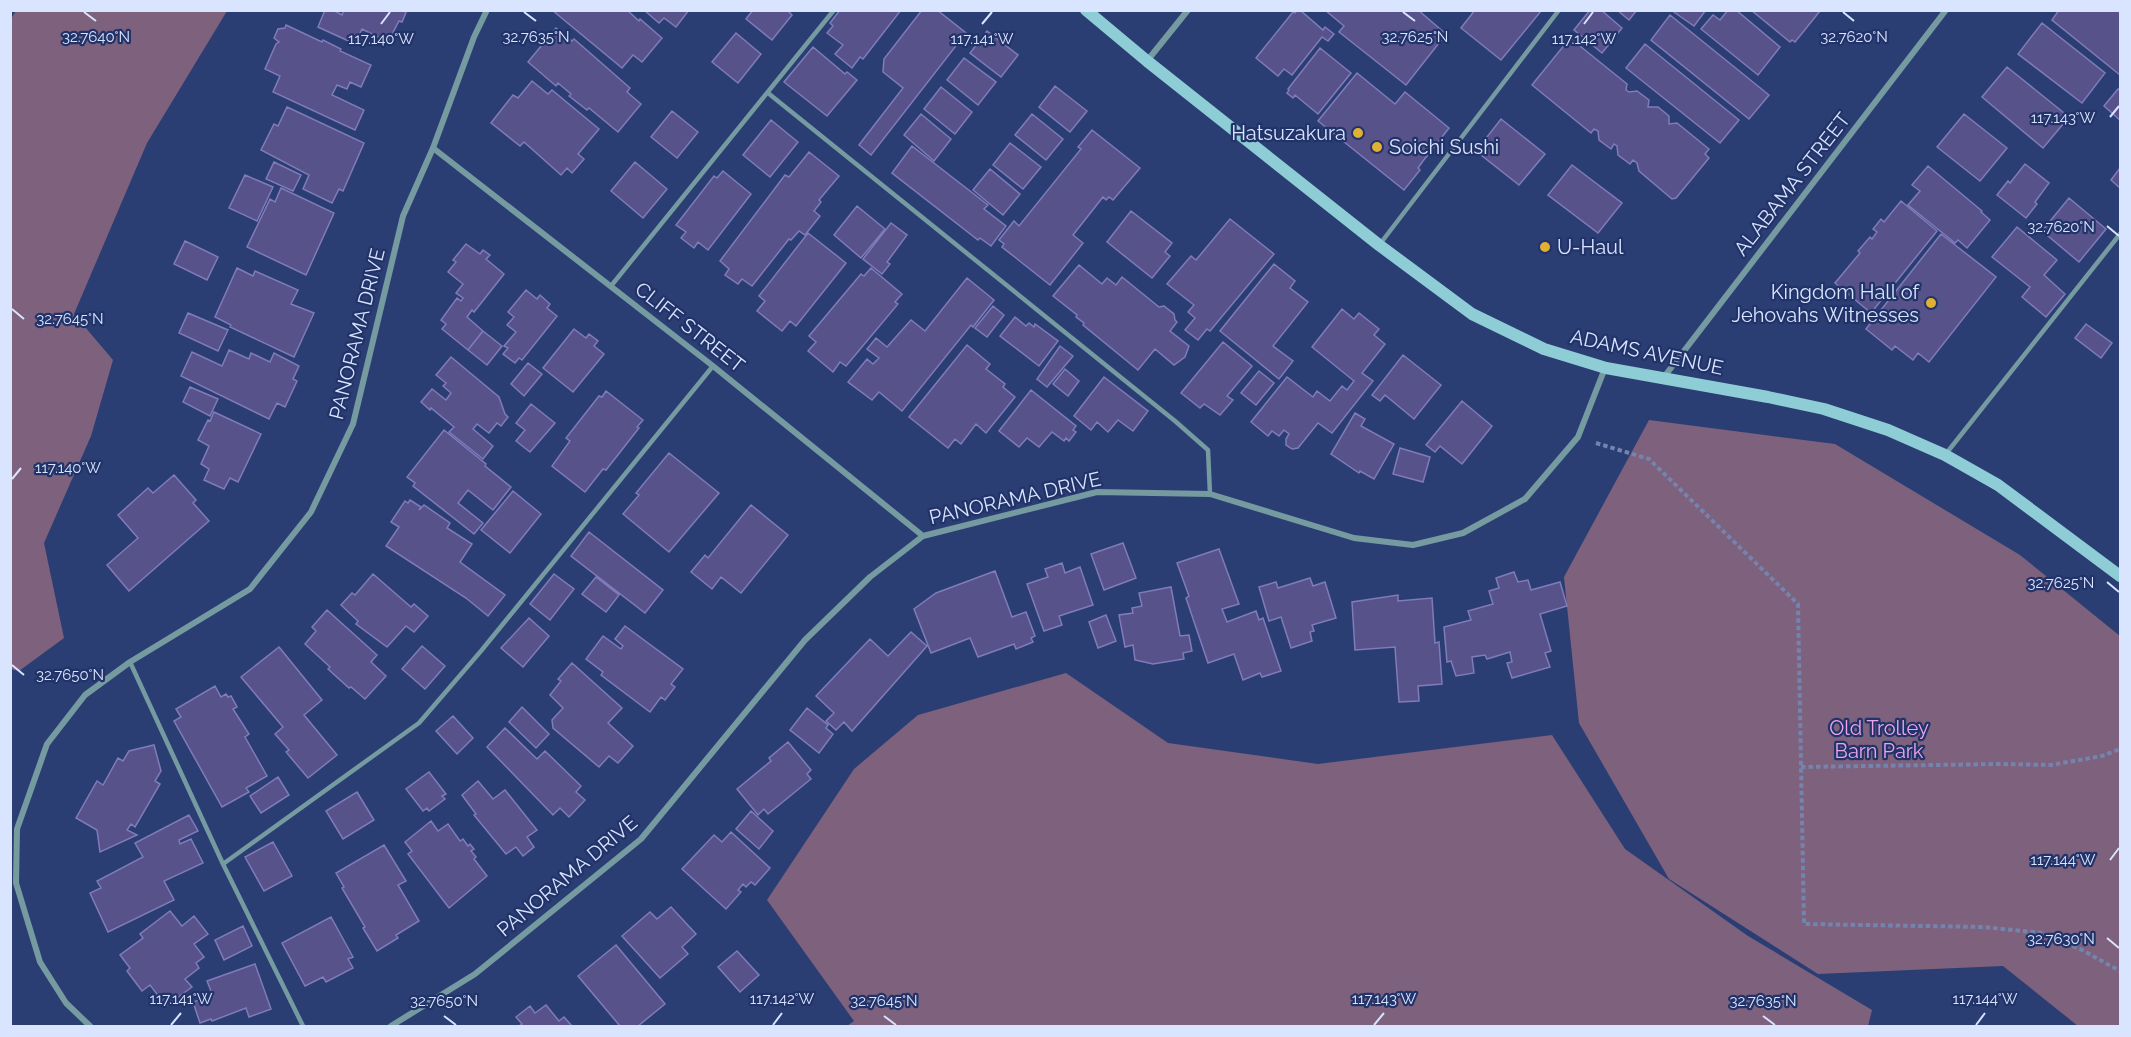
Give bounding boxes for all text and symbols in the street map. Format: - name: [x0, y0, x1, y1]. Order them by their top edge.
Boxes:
- text: 32.7640°N: [62, 28, 130, 46]
- text: 32.7635°N: [502, 28, 570, 46]
- text: 32.7625°N: [1382, 28, 1448, 46]
- text: 32.7620°N: [1820, 28, 1888, 46]
- text: 117.140°W: [348, 30, 414, 48]
- text: 117.141°W: [950, 30, 1014, 48]
- text: 117.142°W: [1552, 30, 1617, 48]
- street label: ALABAMA STREET: [1729, 108, 1855, 260]
- text: 117.143°W: [2031, 109, 2096, 127]
- place label: Hatsuzakura: [1231, 121, 1346, 145]
- marker: Hatsuzakura: [1351, 126, 1365, 140]
- place label: Soichi Sushi: [1389, 135, 1499, 159]
- marker: Soichi Sushi: [1370, 140, 1384, 154]
- text: 32.7620°N: [2027, 218, 2095, 236]
- place label: U-Haul: [1557, 235, 1624, 259]
- marker: U-Haul: [1538, 240, 1552, 254]
- street label: PANORAMA DRIVE: [324, 246, 390, 422]
- street label: CLIFF STREET: [630, 277, 750, 377]
- place label: Kingdom Hall of Jehovahs Witnesses: [1731, 280, 1920, 327]
- marker: Kingdom Hall of Jehovahs Witnesses: [1924, 296, 1938, 310]
- text: 32.7645°N: [36, 310, 104, 328]
- street label: ADAMS AVENUE: [1568, 324, 1726, 380]
- text: 117.140°W: [35, 459, 101, 477]
- street label: PANORAMA DRIVE: [927, 467, 1103, 529]
- text: 32.7625°N: [2028, 574, 2094, 592]
- text: 32.7650°N: [36, 666, 104, 684]
- park label: Old Trolley Barn Park: [1829, 716, 1929, 763]
- street label: PANORAMA DRIVE: [492, 810, 642, 942]
- text: 117.144°W: [2031, 851, 2096, 869]
- text: 32.7630°N: [2027, 930, 2095, 948]
- text: 117.141°W: [149, 990, 213, 1008]
- text: 117.142°W: [750, 990, 815, 1008]
- text: 117.143°W: [1352, 990, 1417, 1008]
- text: 117.144°W: [1953, 990, 2018, 1008]
- text: 32.7650°N: [410, 992, 478, 1010]
- text: 32.7645°N: [850, 992, 918, 1010]
- text: 32.7635°N: [1729, 992, 1797, 1010]

